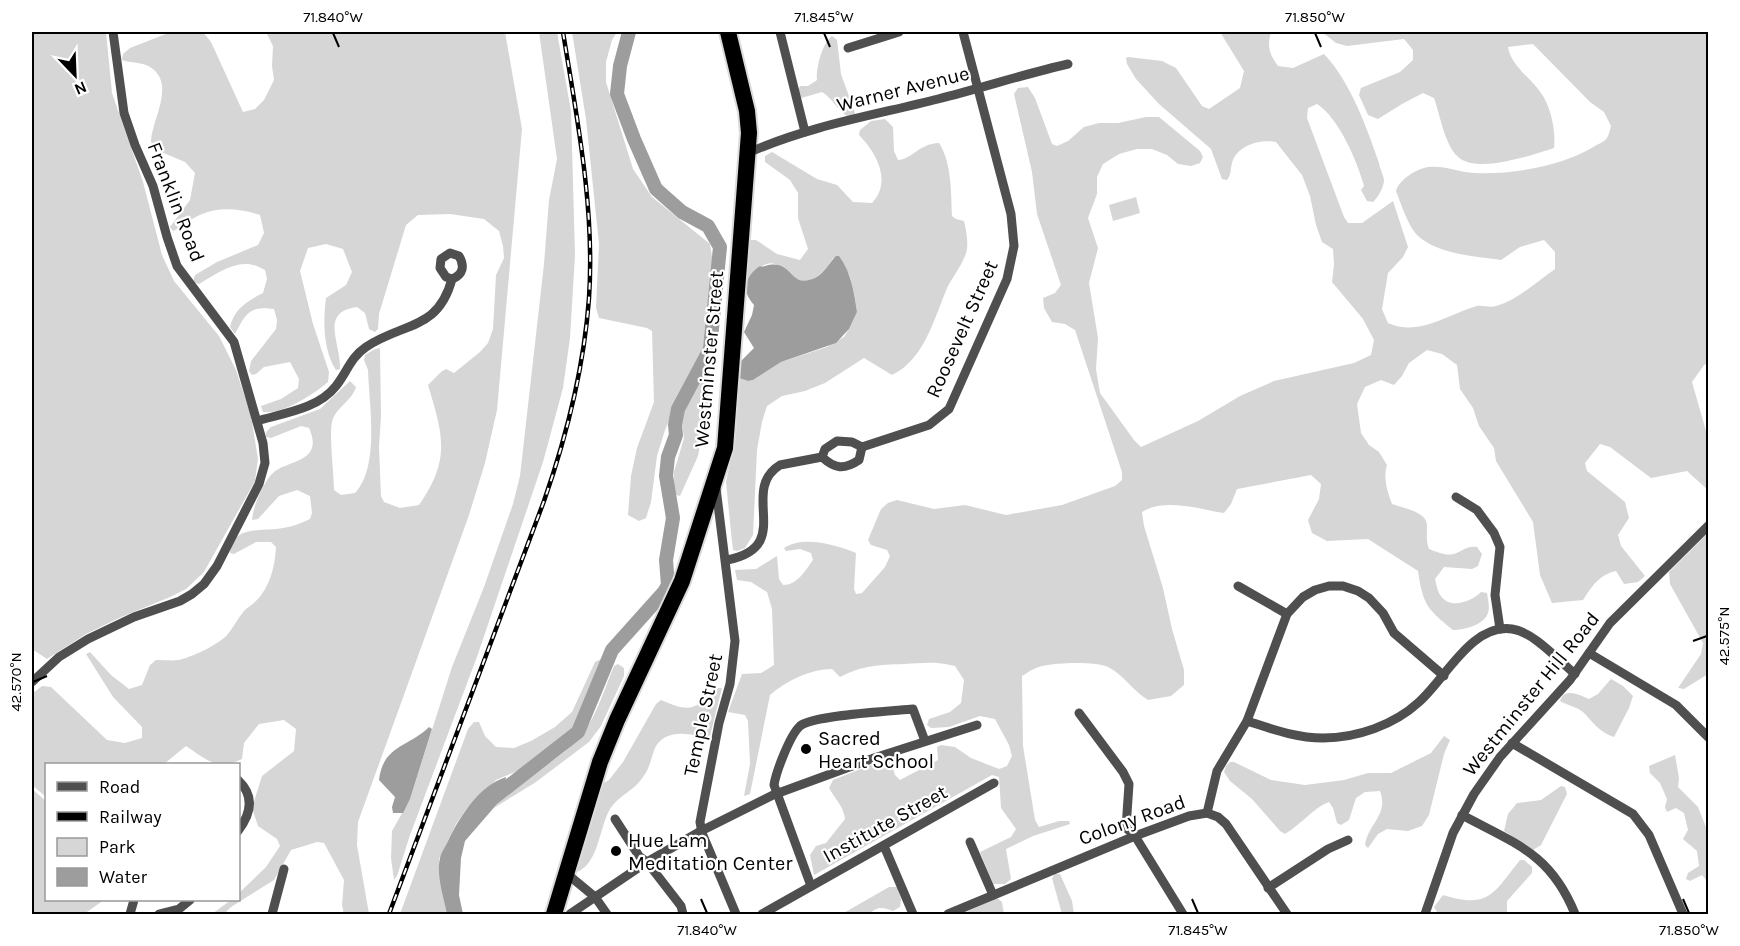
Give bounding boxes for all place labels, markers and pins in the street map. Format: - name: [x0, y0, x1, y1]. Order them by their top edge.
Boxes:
- place label: Sacred Heart School: [818, 727, 934, 773]
- marker: Sacred Heart School: [799, 742, 813, 756]
- place label: Hue Lam Meditation Center: [628, 829, 793, 875]
- marker: Hue Lam Meditation Center: [609, 844, 623, 858]

